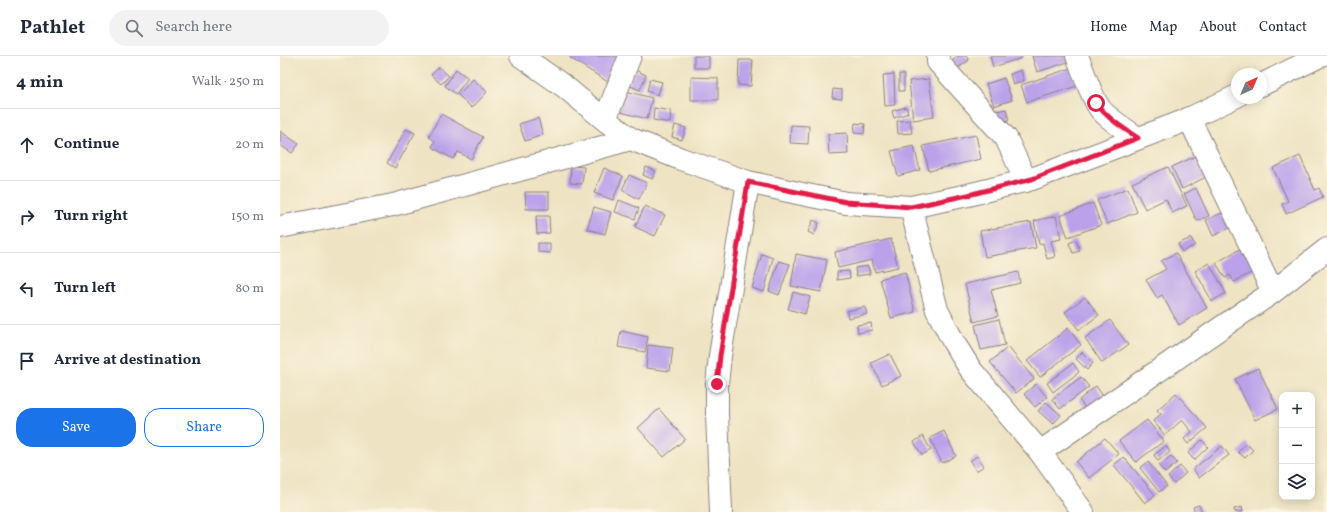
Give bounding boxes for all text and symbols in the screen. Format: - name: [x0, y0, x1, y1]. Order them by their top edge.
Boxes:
- search box: [109, 10, 389, 46]
- text: Pathlet: [20, 15, 85, 41]
- icon: search: [123, 17, 145, 39]
- text: Search here: [155, 17, 232, 38]
- text: Home: [1090, 18, 1127, 37]
- text: Map: [1149, 18, 1177, 37]
- text: About: [1199, 18, 1237, 37]
- text: Contact: [1259, 18, 1307, 37]
- north arrow: [1231, 68, 1267, 104]
- text: 4 min: [16, 71, 63, 94]
- text: Walk · 250 m: [192, 73, 264, 91]
- route start: [1087, 94, 1105, 112]
- icon: ahead: [16, 134, 38, 156]
- text: Continue: [54, 134, 119, 155]
- text: 20 m: [235, 136, 264, 154]
- icon: right: [16, 206, 38, 228]
- text: Turn right: [54, 206, 128, 227]
- text: 150 m: [231, 208, 264, 226]
- icon: left: [16, 278, 38, 300]
- text: Turn left: [54, 278, 116, 299]
- text: 80 m: [235, 280, 264, 298]
- icon: arrive: [16, 350, 38, 372]
- text: Arrive at destination: [54, 350, 201, 371]
- route end: [708, 375, 726, 393]
- map controls: [1279, 392, 1315, 500]
- button: +: [1279, 392, 1315, 428]
- button: Save: [16, 408, 136, 447]
- button: Share: [144, 408, 264, 447]
- button: −: [1279, 428, 1315, 464]
- button: layers: [1279, 464, 1315, 500]

